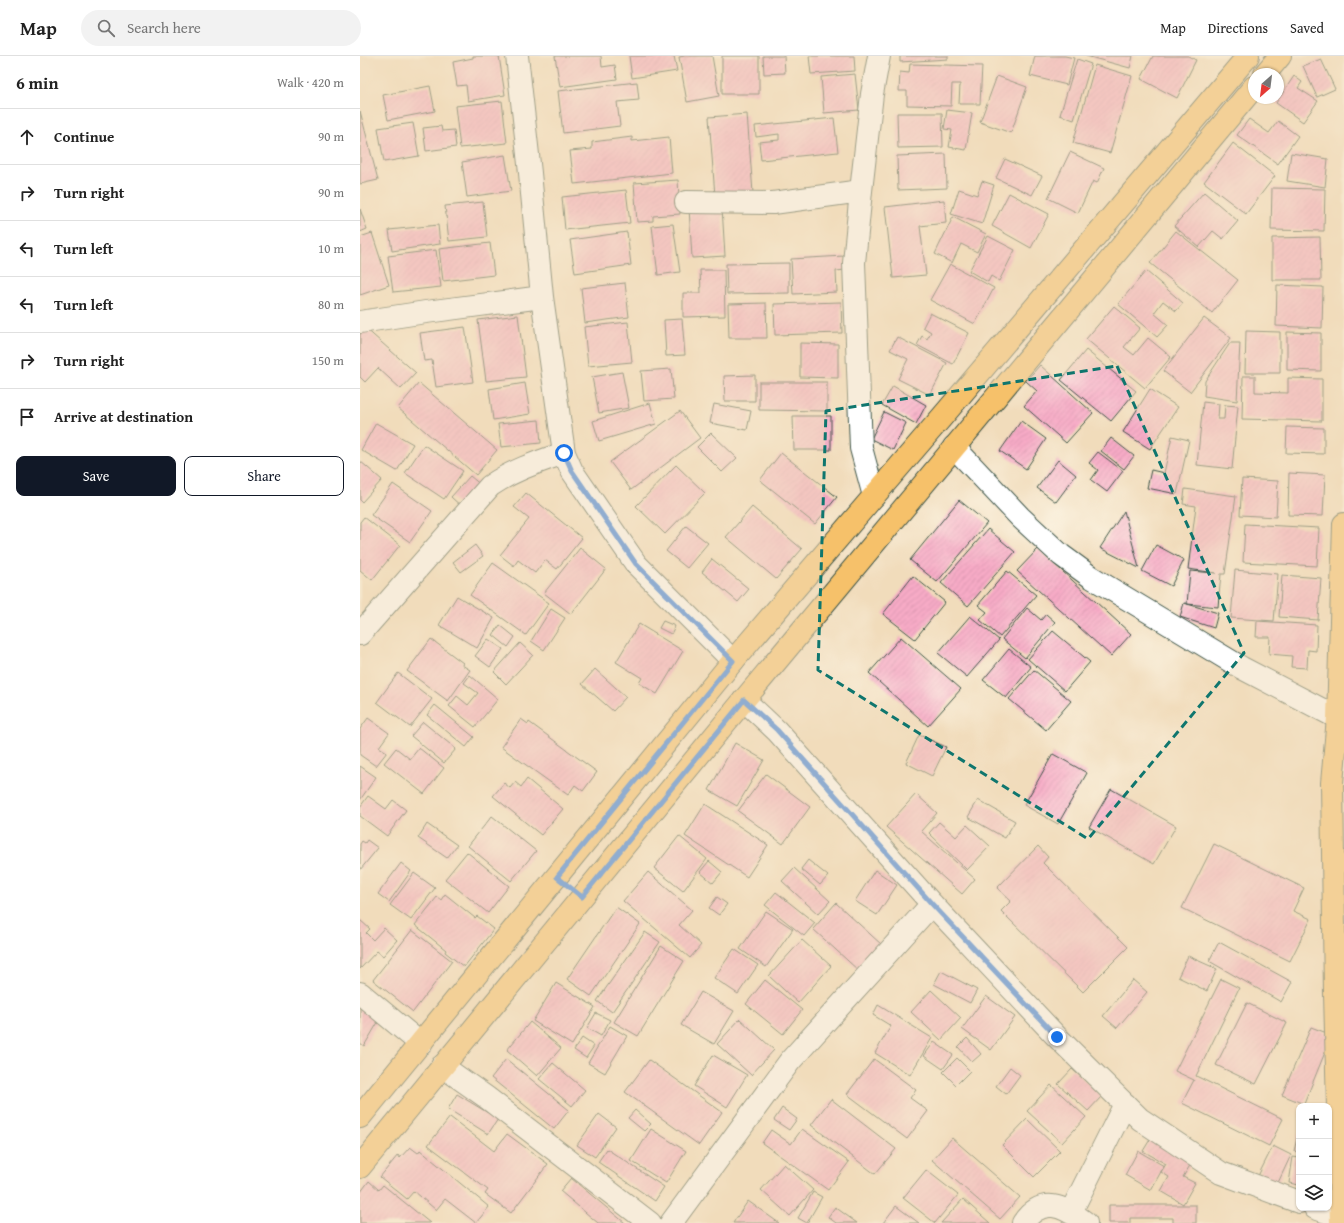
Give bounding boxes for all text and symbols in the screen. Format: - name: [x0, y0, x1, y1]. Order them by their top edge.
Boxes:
- search box: [81, 10, 361, 46]
- text: Map: [20, 14, 57, 42]
- icon: search: [95, 17, 117, 39]
- text: Search here: [127, 17, 201, 38]
- text: Map: [1160, 18, 1186, 38]
- text: Directions: [1208, 18, 1268, 38]
- text: Saved: [1290, 18, 1324, 38]
- north arrow: [1248, 68, 1284, 104]
- text: 6 min: [16, 70, 58, 95]
- text: Walk · 420 m: [277, 73, 344, 92]
- icon: ahead: [16, 126, 38, 148]
- text: Continue: [54, 126, 115, 147]
- text: 90 m: [318, 127, 344, 146]
- icon: right: [16, 182, 38, 204]
- text: Turn right: [54, 182, 125, 203]
- text: 90 m: [318, 183, 344, 202]
- icon: left: [16, 238, 38, 260]
- text: Turn left: [54, 238, 113, 259]
- text: 10 m: [318, 239, 344, 258]
- icon: left: [16, 294, 38, 316]
- text: Turn left: [54, 294, 113, 315]
- text: 80 m: [318, 295, 344, 314]
- icon: right: [16, 350, 38, 372]
- text: Turn right: [54, 350, 125, 371]
- text: 150 m: [312, 351, 344, 370]
- icon: arrive: [16, 406, 38, 428]
- text: Arrive at destination: [54, 406, 193, 427]
- route start: [555, 444, 573, 462]
- button: Save: [16, 456, 176, 496]
- button: Share: [184, 456, 344, 496]
- route end: [1048, 1028, 1066, 1046]
- map controls: [1296, 1103, 1332, 1211]
- button: +: [1296, 1103, 1332, 1139]
- button: −: [1296, 1139, 1332, 1175]
- button: layers: [1296, 1175, 1332, 1211]

